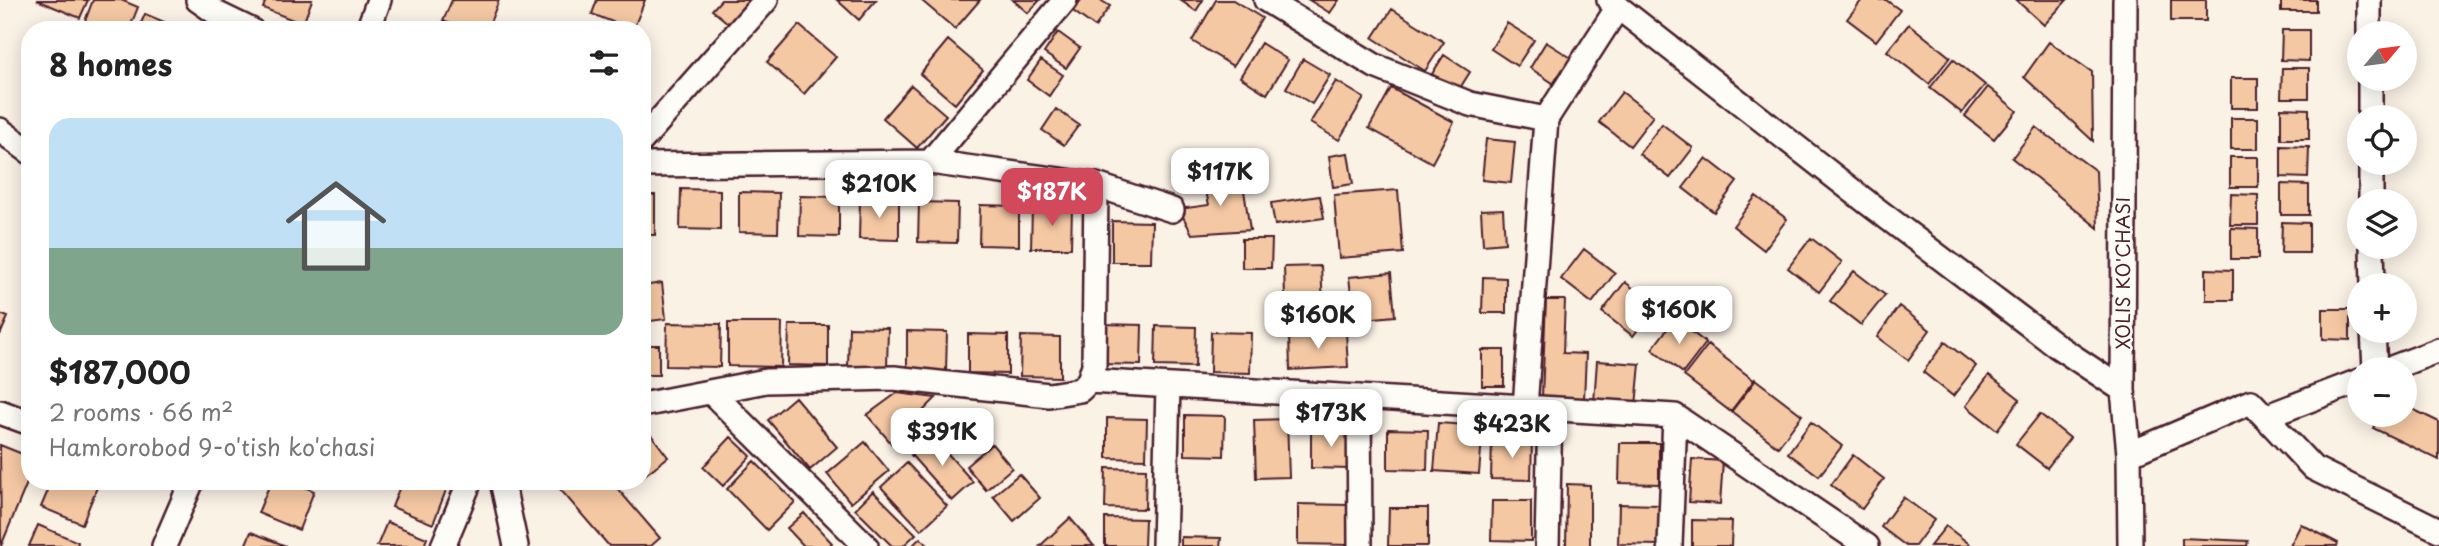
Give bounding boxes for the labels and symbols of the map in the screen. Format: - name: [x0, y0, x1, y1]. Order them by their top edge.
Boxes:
- north arrow: [2347, 21, 2417, 91]
- pin: $117K: [1171, 148, 1269, 208]
- pin: $210K: [830, 160, 928, 220]
- pin: $187K: [1003, 168, 1101, 228]
- street label: XOLIS KO'CHASI: [2108, 197, 2136, 349]
- pin: $160K: [1630, 286, 1728, 346]
- pin: $160K: [1269, 292, 1367, 351]
- pin: $173K: [1282, 390, 1380, 449]
- pin: $423K: [1463, 400, 1561, 460]
- pin: $391K: [893, 408, 991, 468]

